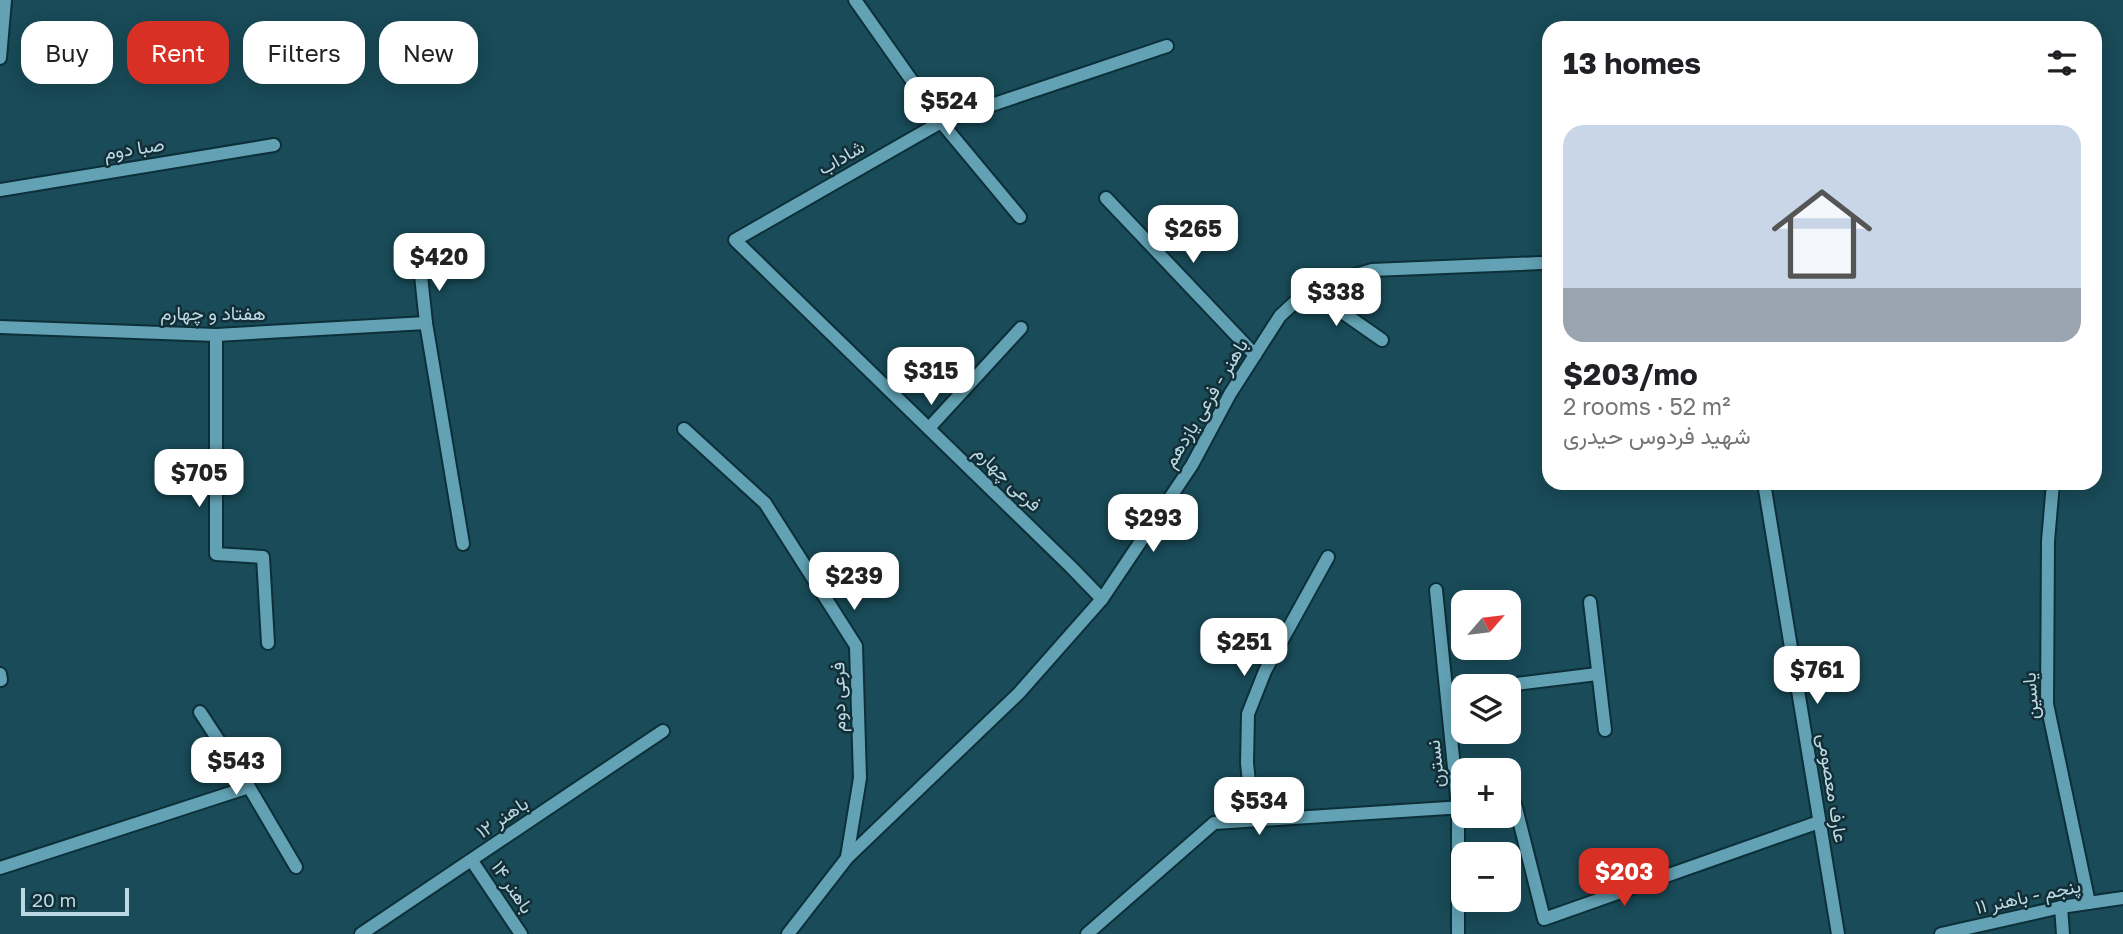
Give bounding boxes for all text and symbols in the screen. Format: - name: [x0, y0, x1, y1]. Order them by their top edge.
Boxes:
- chip: Buy: [21, 21, 113, 84]
- chip: Rent: [127, 21, 229, 84]
- chip: Filters: [243, 21, 365, 84]
- chip: New: [379, 21, 478, 84]
- icon: filters: [2043, 44, 2081, 82]
- text: 13 homes: [1563, 45, 1701, 81]
- pin: $524: [908, 78, 990, 137]
- text: $524: [920, 86, 978, 114]
- street label: صبا دوم: [102, 131, 166, 166]
- street label: شاداب: [813, 134, 869, 180]
- icon: home: [1759, 171, 1885, 297]
- pin: $265: [1152, 205, 1234, 265]
- text: $265: [1164, 214, 1222, 242]
- pin: $420: [398, 233, 480, 293]
- text: $420: [410, 242, 468, 270]
- pin: $338: [1295, 268, 1377, 328]
- text: $338: [1307, 277, 1365, 305]
- street label: هفتاد و چهارم: [160, 301, 266, 327]
- street label: باهنر - فرعی یازدهم: [1157, 334, 1254, 472]
- pin: $315: [890, 348, 972, 407]
- text: $315: [903, 356, 959, 384]
- text: $203/mo: [1563, 356, 1698, 392]
- text: 2 rooms · 52 m²: [1563, 392, 1730, 420]
- text: شهید فردوس حیدری: [1563, 421, 1751, 449]
- street label: فرعی چهارم: [968, 440, 1047, 518]
- pin: $705: [158, 449, 240, 509]
- text: $705: [171, 458, 227, 486]
- pin: $293: [1112, 494, 1194, 554]
- text: $293: [1124, 503, 1182, 531]
- pin: $239: [813, 552, 895, 612]
- text: $239: [825, 561, 883, 589]
- north arrow: [1451, 590, 1521, 660]
- map controls: [1451, 590, 1521, 912]
- pin: $251: [1203, 618, 1285, 678]
- text: $251: [1216, 627, 1272, 655]
- pin: $761: [1776, 646, 1858, 706]
- text: $761: [1790, 655, 1844, 683]
- street label: فرعی دوم: [825, 662, 852, 732]
- street label: یاسین: [2016, 672, 2044, 720]
- button: layers: [1451, 674, 1521, 744]
- street label: عارف معصومی: [1813, 732, 1853, 844]
- pin: $543: [195, 738, 277, 797]
- street label: نسترن: [1421, 739, 1449, 789]
- text: $543: [207, 746, 265, 774]
- button: +: [1451, 758, 1521, 828]
- pin: $534: [1218, 778, 1300, 837]
- text: $534: [1230, 786, 1288, 814]
- street label: باهنر ۱۲: [471, 791, 533, 843]
- button: −: [1451, 842, 1521, 912]
- pin: $203: [1583, 848, 1665, 908]
- street label: باهنر ۱۴: [487, 856, 539, 918]
- text: $203: [1595, 857, 1653, 885]
- street label: پنجم - باهنر ۱۱: [1973, 873, 2083, 921]
- scale bar: [21, 885, 130, 917]
- text: 20 m: [32, 888, 76, 911]

